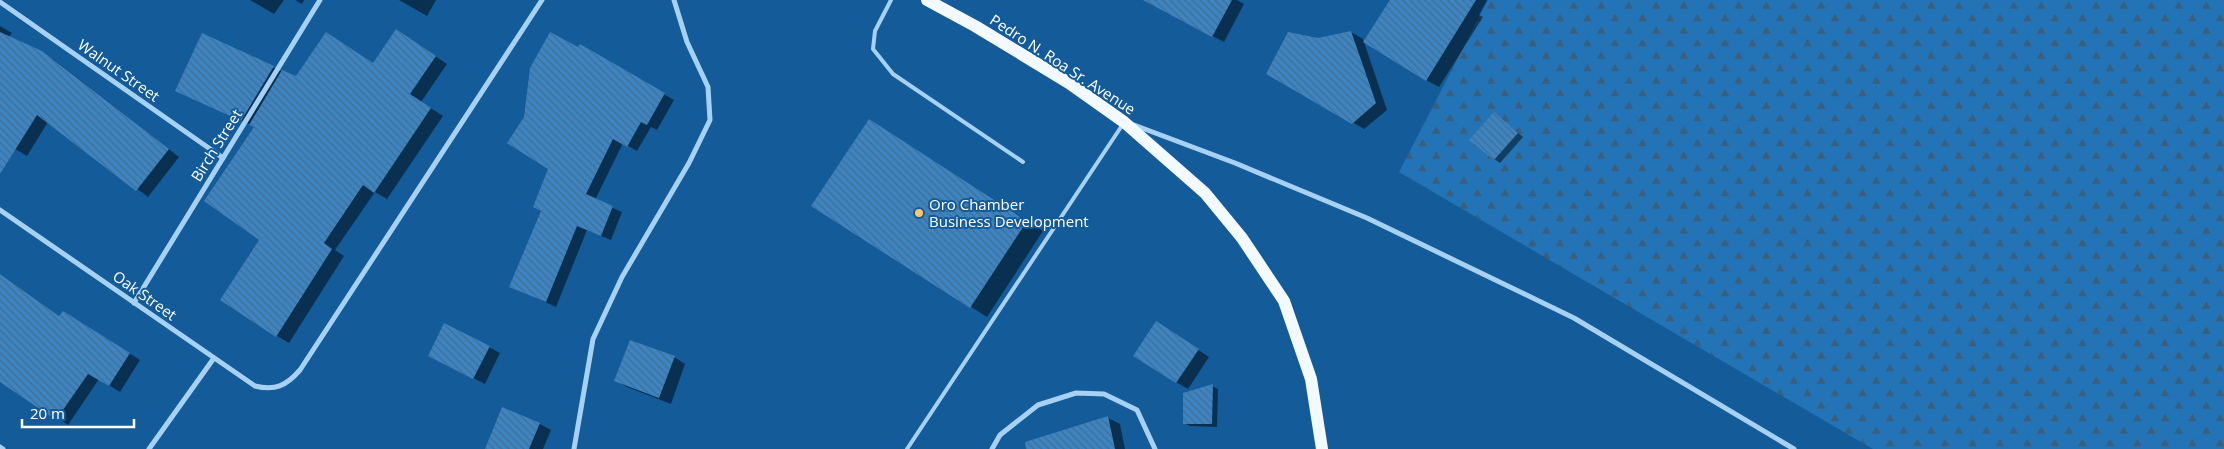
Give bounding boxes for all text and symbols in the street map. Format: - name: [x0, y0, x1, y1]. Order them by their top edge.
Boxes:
- street label: Pedro N. Roa Sr. Avenue: [986, 9, 1140, 119]
- street label: Walnut Street: [74, 34, 164, 106]
- street label: Birch Street: [186, 105, 246, 185]
- place label: Oro Chamber Business Development: [929, 194, 1089, 231]
- marker: Oro Chamber Business Development: [913, 207, 925, 219]
- street label: Oak Street: [109, 266, 181, 324]
- scale bar: [22, 396, 135, 428]
- text: 20 m: [30, 403, 65, 423]

